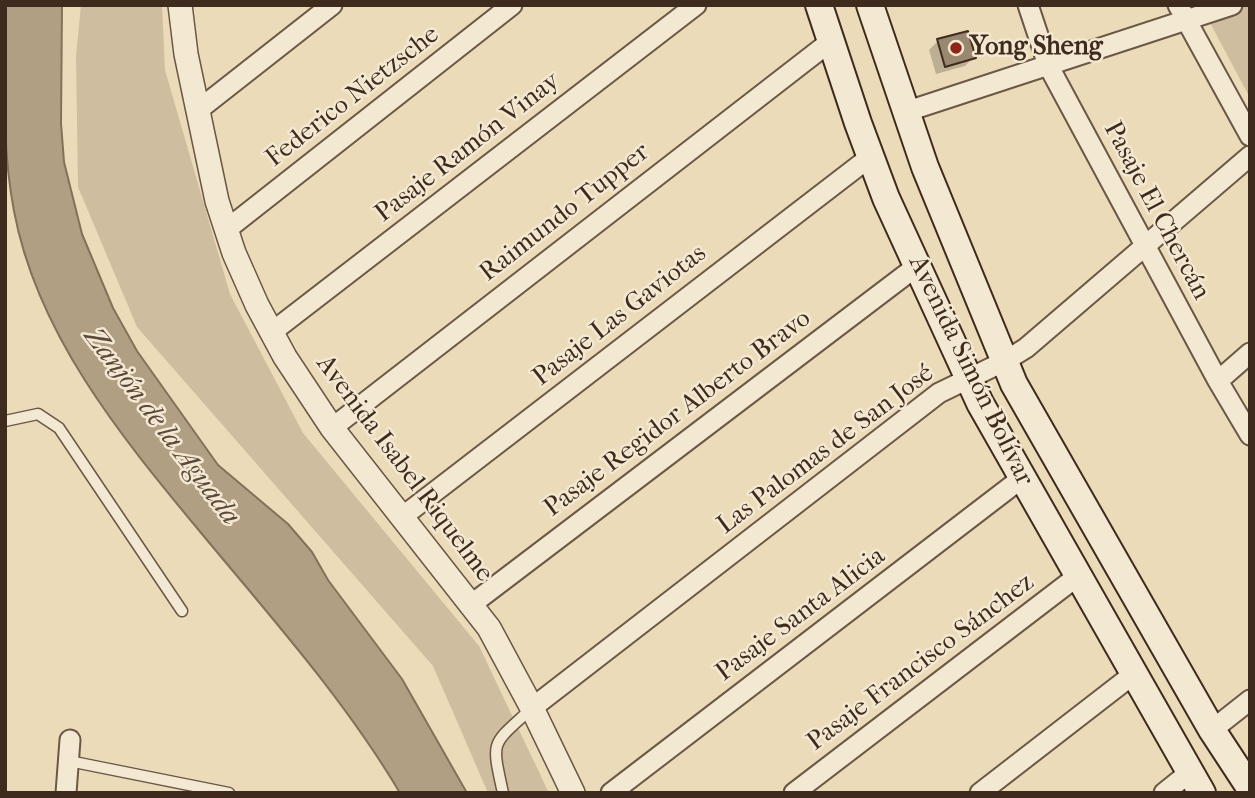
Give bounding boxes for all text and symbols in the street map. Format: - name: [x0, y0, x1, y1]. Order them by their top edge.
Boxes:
- street label: Federico Nietzsche: [260, 20, 446, 174]
- place label: Yong Sheng: [970, 32, 1103, 64]
- marker: Yong Sheng: [948, 40, 964, 56]
- street label: Pasaje Ramón Vinay: [369, 66, 567, 230]
- street label: Pasaje El Chercán: [1096, 117, 1216, 305]
- street label: Raimundo Tupper: [474, 137, 656, 289]
- street label: Pasaje Las Gaviotas: [527, 239, 713, 393]
- street label: Avenida Simón Bolívar: [901, 251, 1039, 491]
- street label: Pasaje Regidor Alberto Bravo: [539, 304, 817, 524]
- water label: Zanjón de la Aguada: [76, 322, 246, 532]
- street label: Avenida Isabel Riquelme: [309, 350, 499, 588]
- street label: Las Palomas de San José: [712, 358, 940, 542]
- street label: Pasaje Santa Alicia: [710, 541, 892, 689]
- street label: Pasaje Francisco Sánchez: [802, 568, 1040, 758]

